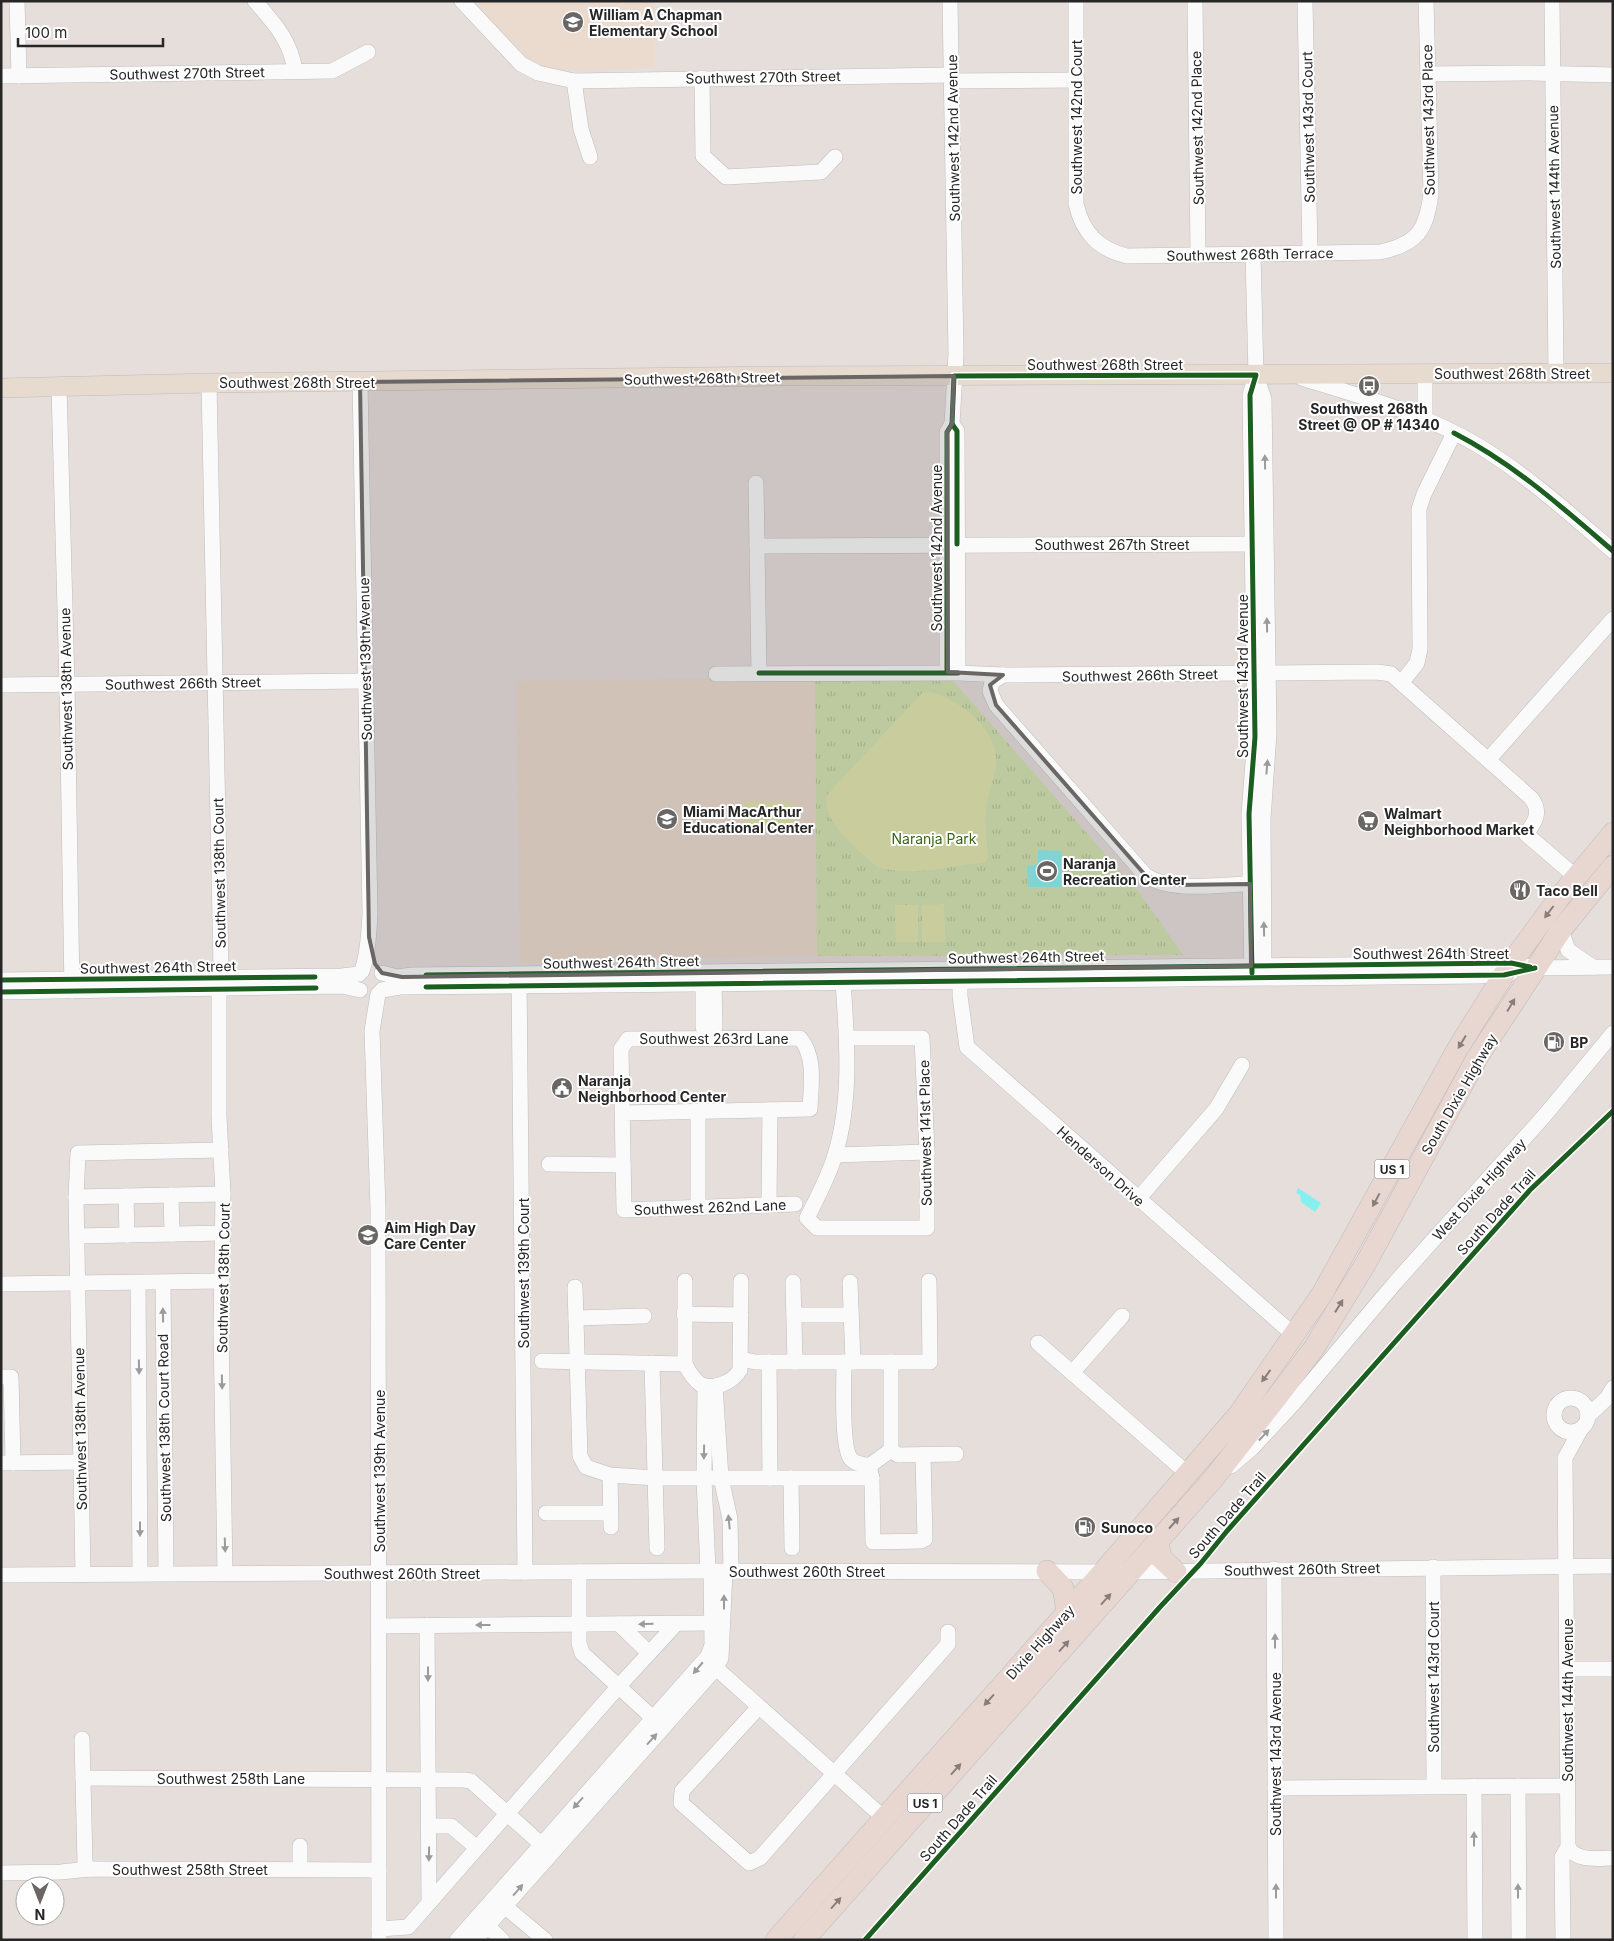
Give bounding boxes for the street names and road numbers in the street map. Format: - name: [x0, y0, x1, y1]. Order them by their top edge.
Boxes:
- street label: Southwest 142nd Court: [1068, 39, 1085, 194]
- street label: Southwest 143rd Place: [1418, 44, 1438, 196]
- street label: Southwest 142nd Place: [1187, 51, 1207, 205]
- street label: Southwest 143rd Court: [1298, 51, 1318, 203]
- street label: Southwest 142nd Avenue: [943, 54, 963, 222]
- street label: Southwest 270th Street: [109, 63, 265, 83]
- street label: Southwest 270th Street: [685, 67, 841, 87]
- street label: Southwest 144th Avenue: [1544, 105, 1564, 269]
- street label: Southwest 268th Terrace: [1166, 244, 1334, 264]
- street label: Southwest 268th Street: [1027, 356, 1183, 373]
- street label: Southwest 268th Street: [1434, 365, 1590, 382]
- street label: Southwest 268th Street: [624, 368, 781, 388]
- street label: Southwest 268th Street: [219, 374, 375, 391]
- street label: Southwest 142nd Avenue: [928, 464, 945, 632]
- street label: Southwest 267th Street: [1034, 536, 1190, 553]
- street label: Southwest 139th Avenue: [355, 577, 375, 741]
- street label: Southwest 143rd Avenue: [1234, 594, 1251, 758]
- street label: Southwest 138th Avenue: [56, 607, 76, 771]
- street label: Southwest 266th Street: [1062, 665, 1219, 685]
- street label: Southwest 266th Street: [105, 673, 262, 693]
- street label: Southwest 138th Court: [209, 797, 229, 948]
- street label: Southwest 264th Street: [1353, 945, 1510, 962]
- street label: Southwest 264th Street: [948, 947, 1105, 967]
- street label: Southwest 264th Street: [543, 952, 700, 972]
- street label: Southwest 264th Street: [80, 957, 237, 977]
- street label: Southwest 263rd Lane: [639, 1030, 789, 1047]
- street label: South Dixie Highway: [1417, 1030, 1501, 1157]
- street label: Southwest 141st Place: [915, 1060, 935, 1206]
- street label: Henderson Drive: [1054, 1122, 1148, 1210]
- street label: West Dixie Highway: [1429, 1134, 1529, 1244]
- road number: US 1: [1374, 1160, 1410, 1178]
- street label: South Dade Trail: [1453, 1166, 1539, 1258]
- street label: Southwest 262nd Lane: [633, 1196, 787, 1218]
- street label: Southwest 139th Court: [515, 1197, 532, 1348]
- street label: Southwest 138th Court: [213, 1202, 233, 1353]
- street label: Southwest 138th Court Road: [154, 1334, 174, 1522]
- street label: Southwest 138th Avenue: [70, 1347, 90, 1511]
- street label: Southwest 139th Avenue: [371, 1390, 388, 1553]
- street label: South Dade Trail: [1185, 1468, 1269, 1562]
- street label: Southwest 260th Street: [1224, 1559, 1381, 1579]
- street label: Southwest 260th Street: [729, 1563, 886, 1580]
- street label: Southwest 260th Street: [324, 1565, 481, 1582]
- street label: Dixie Highway: [1002, 1601, 1078, 1683]
- street label: Southwest 143rd Court: [1425, 1601, 1442, 1753]
- street label: Southwest 144th Avenue: [1559, 1618, 1576, 1782]
- street label: Southwest 143rd Avenue: [1267, 1672, 1284, 1836]
- street label: Southwest 258th Lane: [157, 1770, 305, 1787]
- street label: South Dade Trail: [916, 1771, 1000, 1865]
- road number: US 1: [908, 1794, 942, 1812]
- street label: Southwest 258th Street: [112, 1861, 268, 1878]

